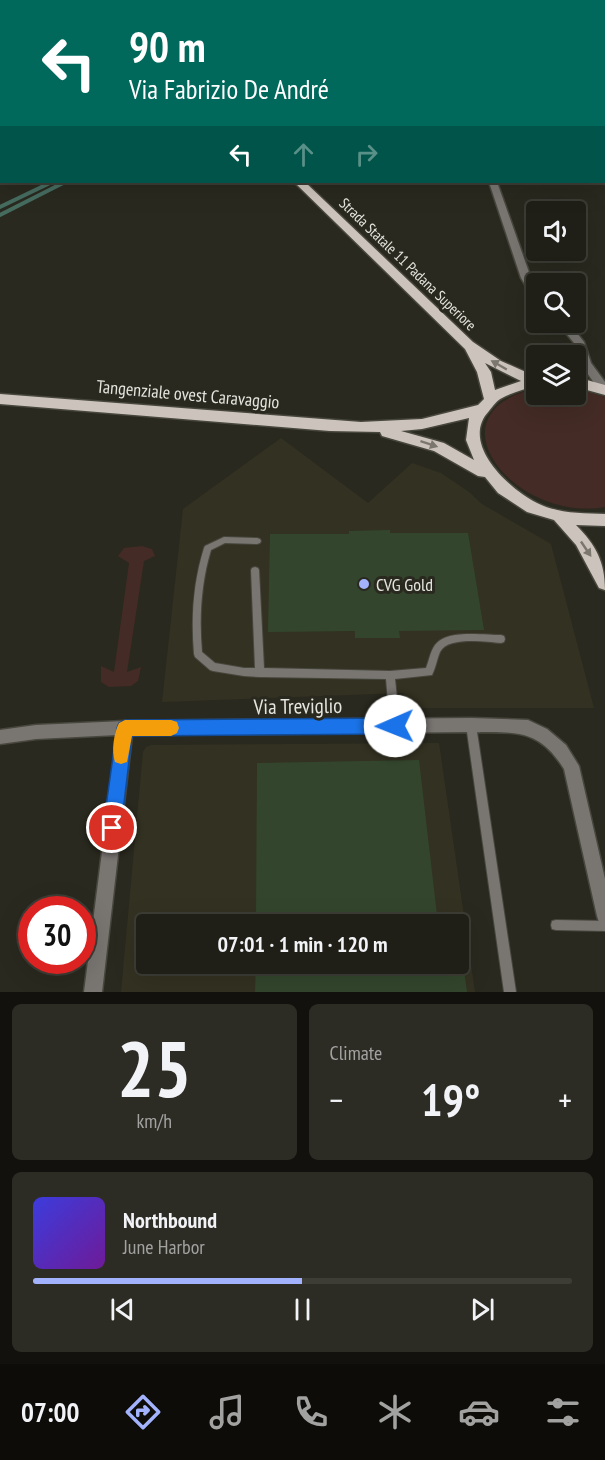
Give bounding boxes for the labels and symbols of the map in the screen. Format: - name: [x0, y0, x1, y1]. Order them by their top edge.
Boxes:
- street label: Strada Statale 11 Padana Superiore: [336, 194, 480, 334]
- one-way arrow: [491, 361, 508, 371]
- street label: Tangenziale ovest Caravaggio: [96, 375, 281, 413]
- one-way arrow: [420, 440, 438, 449]
- one-way arrow: [580, 540, 592, 556]
- place label: CVG Gold: [376, 573, 433, 596]
- marker: CVG Gold: [357, 577, 371, 591]
- street label: Via Treviglio: [252, 692, 343, 720]
- position arrow: [363, 694, 427, 758]
- pin: [86, 802, 137, 853]
- speed limit sign: 30: [18, 896, 96, 974]

